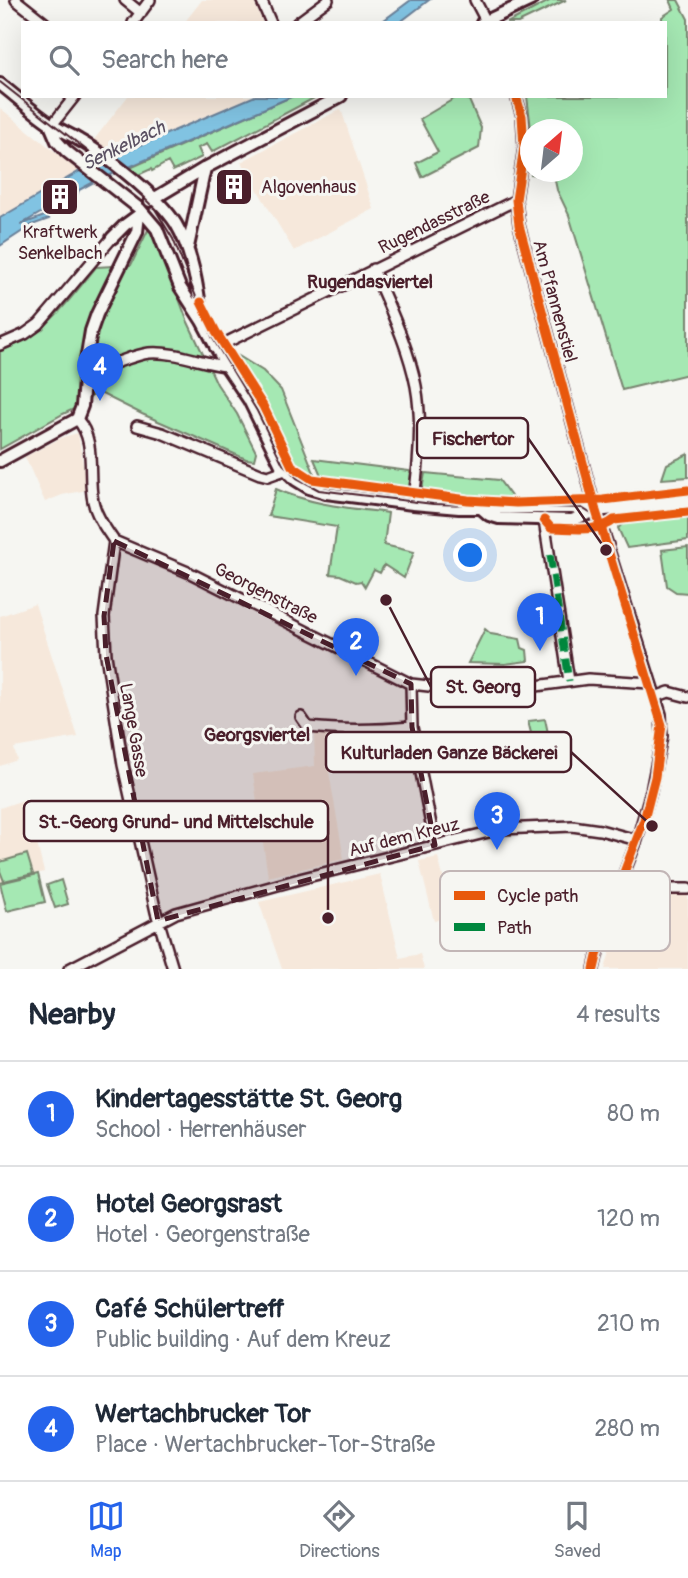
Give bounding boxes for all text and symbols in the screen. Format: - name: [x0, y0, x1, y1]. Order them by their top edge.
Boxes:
- search box: [21, 21, 667, 98]
- icon: search: [45, 41, 83, 79]
- text: Search here: [101, 44, 228, 76]
- water label: Senkelbach: [78, 115, 170, 176]
- north arrow: [520, 119, 583, 182]
- building icon: Algovenhaus: [213, 166, 255, 208]
- building icon: Kraftwerk Senkelbach: [39, 176, 81, 218]
- place label: Algovenhaus: [261, 176, 356, 199]
- street label: Rugendasstraße: [375, 185, 494, 259]
- place label: Kraftwerk Senkelbach: [18, 221, 102, 265]
- street label: Am Pfannenstiel: [527, 237, 582, 365]
- district label: Rugendasviertel: [307, 270, 433, 294]
- pin: 4: [77, 343, 123, 401]
- callout: Fischertor: [417, 418, 528, 458]
- text: Fischertor: [432, 427, 515, 451]
- your location: [453, 538, 487, 572]
- street label: Georgenstraße: [210, 558, 321, 629]
- pin: 1: [517, 593, 563, 651]
- pin: 2: [333, 618, 379, 676]
- callout: St. Georg: [431, 667, 535, 707]
- text: St. Georg: [445, 675, 521, 699]
- street label: Lange Gasse: [114, 681, 153, 779]
- district label: Georgsviertel: [204, 723, 310, 747]
- callout: Kulturladen Ganze Bäckerei: [326, 732, 571, 772]
- text: Kulturladen Ganze Bäckerei: [340, 741, 558, 765]
- pin: 3: [474, 792, 520, 850]
- callout: St.-Georg Grund- und Mittelschule: [24, 801, 328, 841]
- text: St.-Georg Grund- und Mittelschule: [38, 810, 314, 834]
- street label: Auf dem Kreuz: [346, 813, 462, 862]
- legend: [440, 871, 670, 951]
- text: Cycle path: [497, 884, 578, 908]
- text: Path: [497, 916, 532, 940]
- text: Nearby: [28, 996, 115, 1033]
- text: 4 results: [576, 1000, 660, 1029]
- text: Kindertagesstätte St. Georg: [95, 1083, 402, 1115]
- text: 1: [47, 1099, 56, 1128]
- text: 80 m: [607, 1099, 660, 1128]
- text: School · Herrenhäuser: [95, 1115, 306, 1144]
- text: Hotel Georgsrast: [95, 1188, 282, 1220]
- text: 2: [45, 1204, 57, 1233]
- text: 120 m: [597, 1204, 660, 1233]
- text: Hotel · Georgenstraße: [95, 1220, 310, 1249]
- text: Café Schülertreff: [95, 1293, 285, 1325]
- text: 3: [45, 1309, 57, 1338]
- text: 210 m: [597, 1309, 660, 1338]
- text: Public building · Auf dem Kreuz: [95, 1325, 391, 1354]
- text: Wertachbrucker Tor: [95, 1398, 311, 1430]
- text: 4: [44, 1414, 58, 1443]
- text: 280 m: [594, 1414, 660, 1443]
- text: Place · Wertachbrucker-Tor-Straße: [95, 1430, 435, 1459]
- tab: Map: [87, 1497, 125, 1563]
- tab: Directions: [299, 1497, 380, 1563]
- tab: Saved: [554, 1497, 601, 1563]

